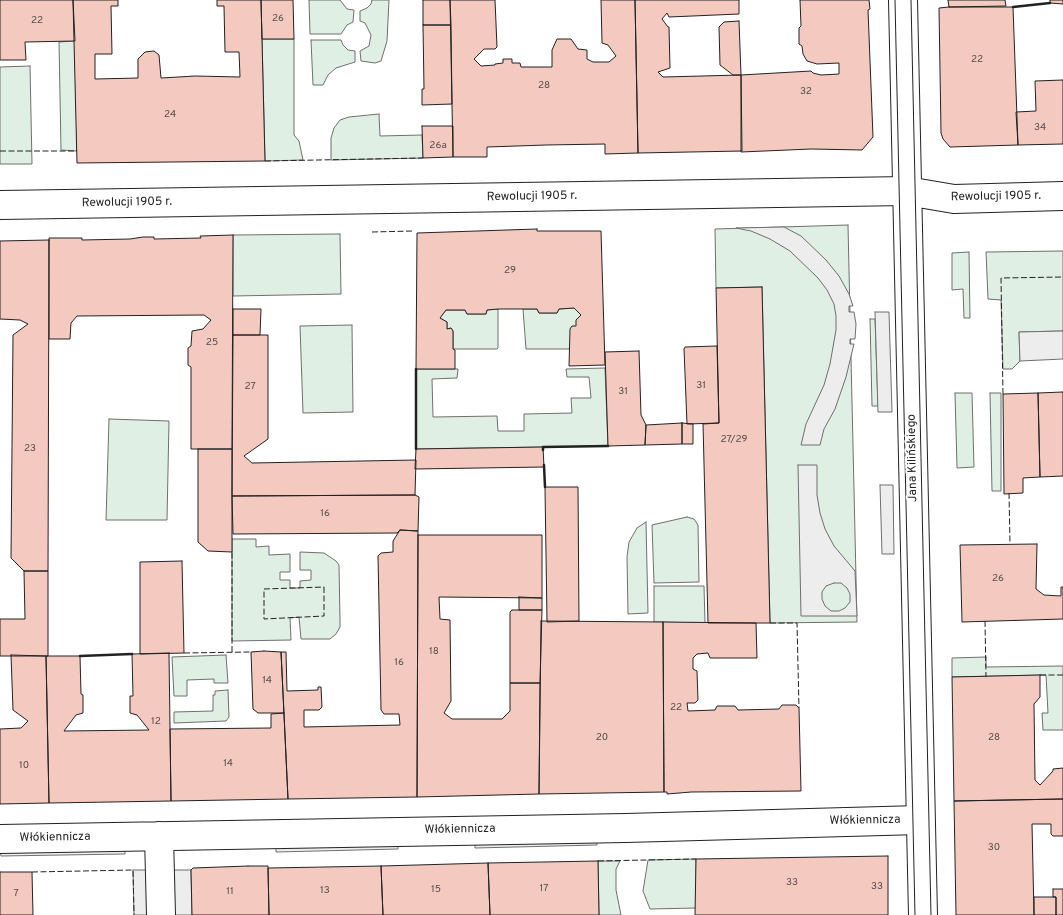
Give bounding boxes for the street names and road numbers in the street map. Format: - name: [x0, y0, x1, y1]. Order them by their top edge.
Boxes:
- street label: Rewolucji 1905 r.: [487, 189, 577, 205]
- street label: Rewolucji 1905 r.: [951, 189, 1041, 205]
- street label: Rewolucji 1905 r.: [82, 195, 172, 211]
- street label: Jana Kilińskiego: [905, 414, 921, 502]
- street label: Włókiennicza: [829, 813, 901, 829]
- street label: Włókiennicza: [424, 822, 496, 838]
- street label: Włókiennicza: [19, 830, 91, 846]

